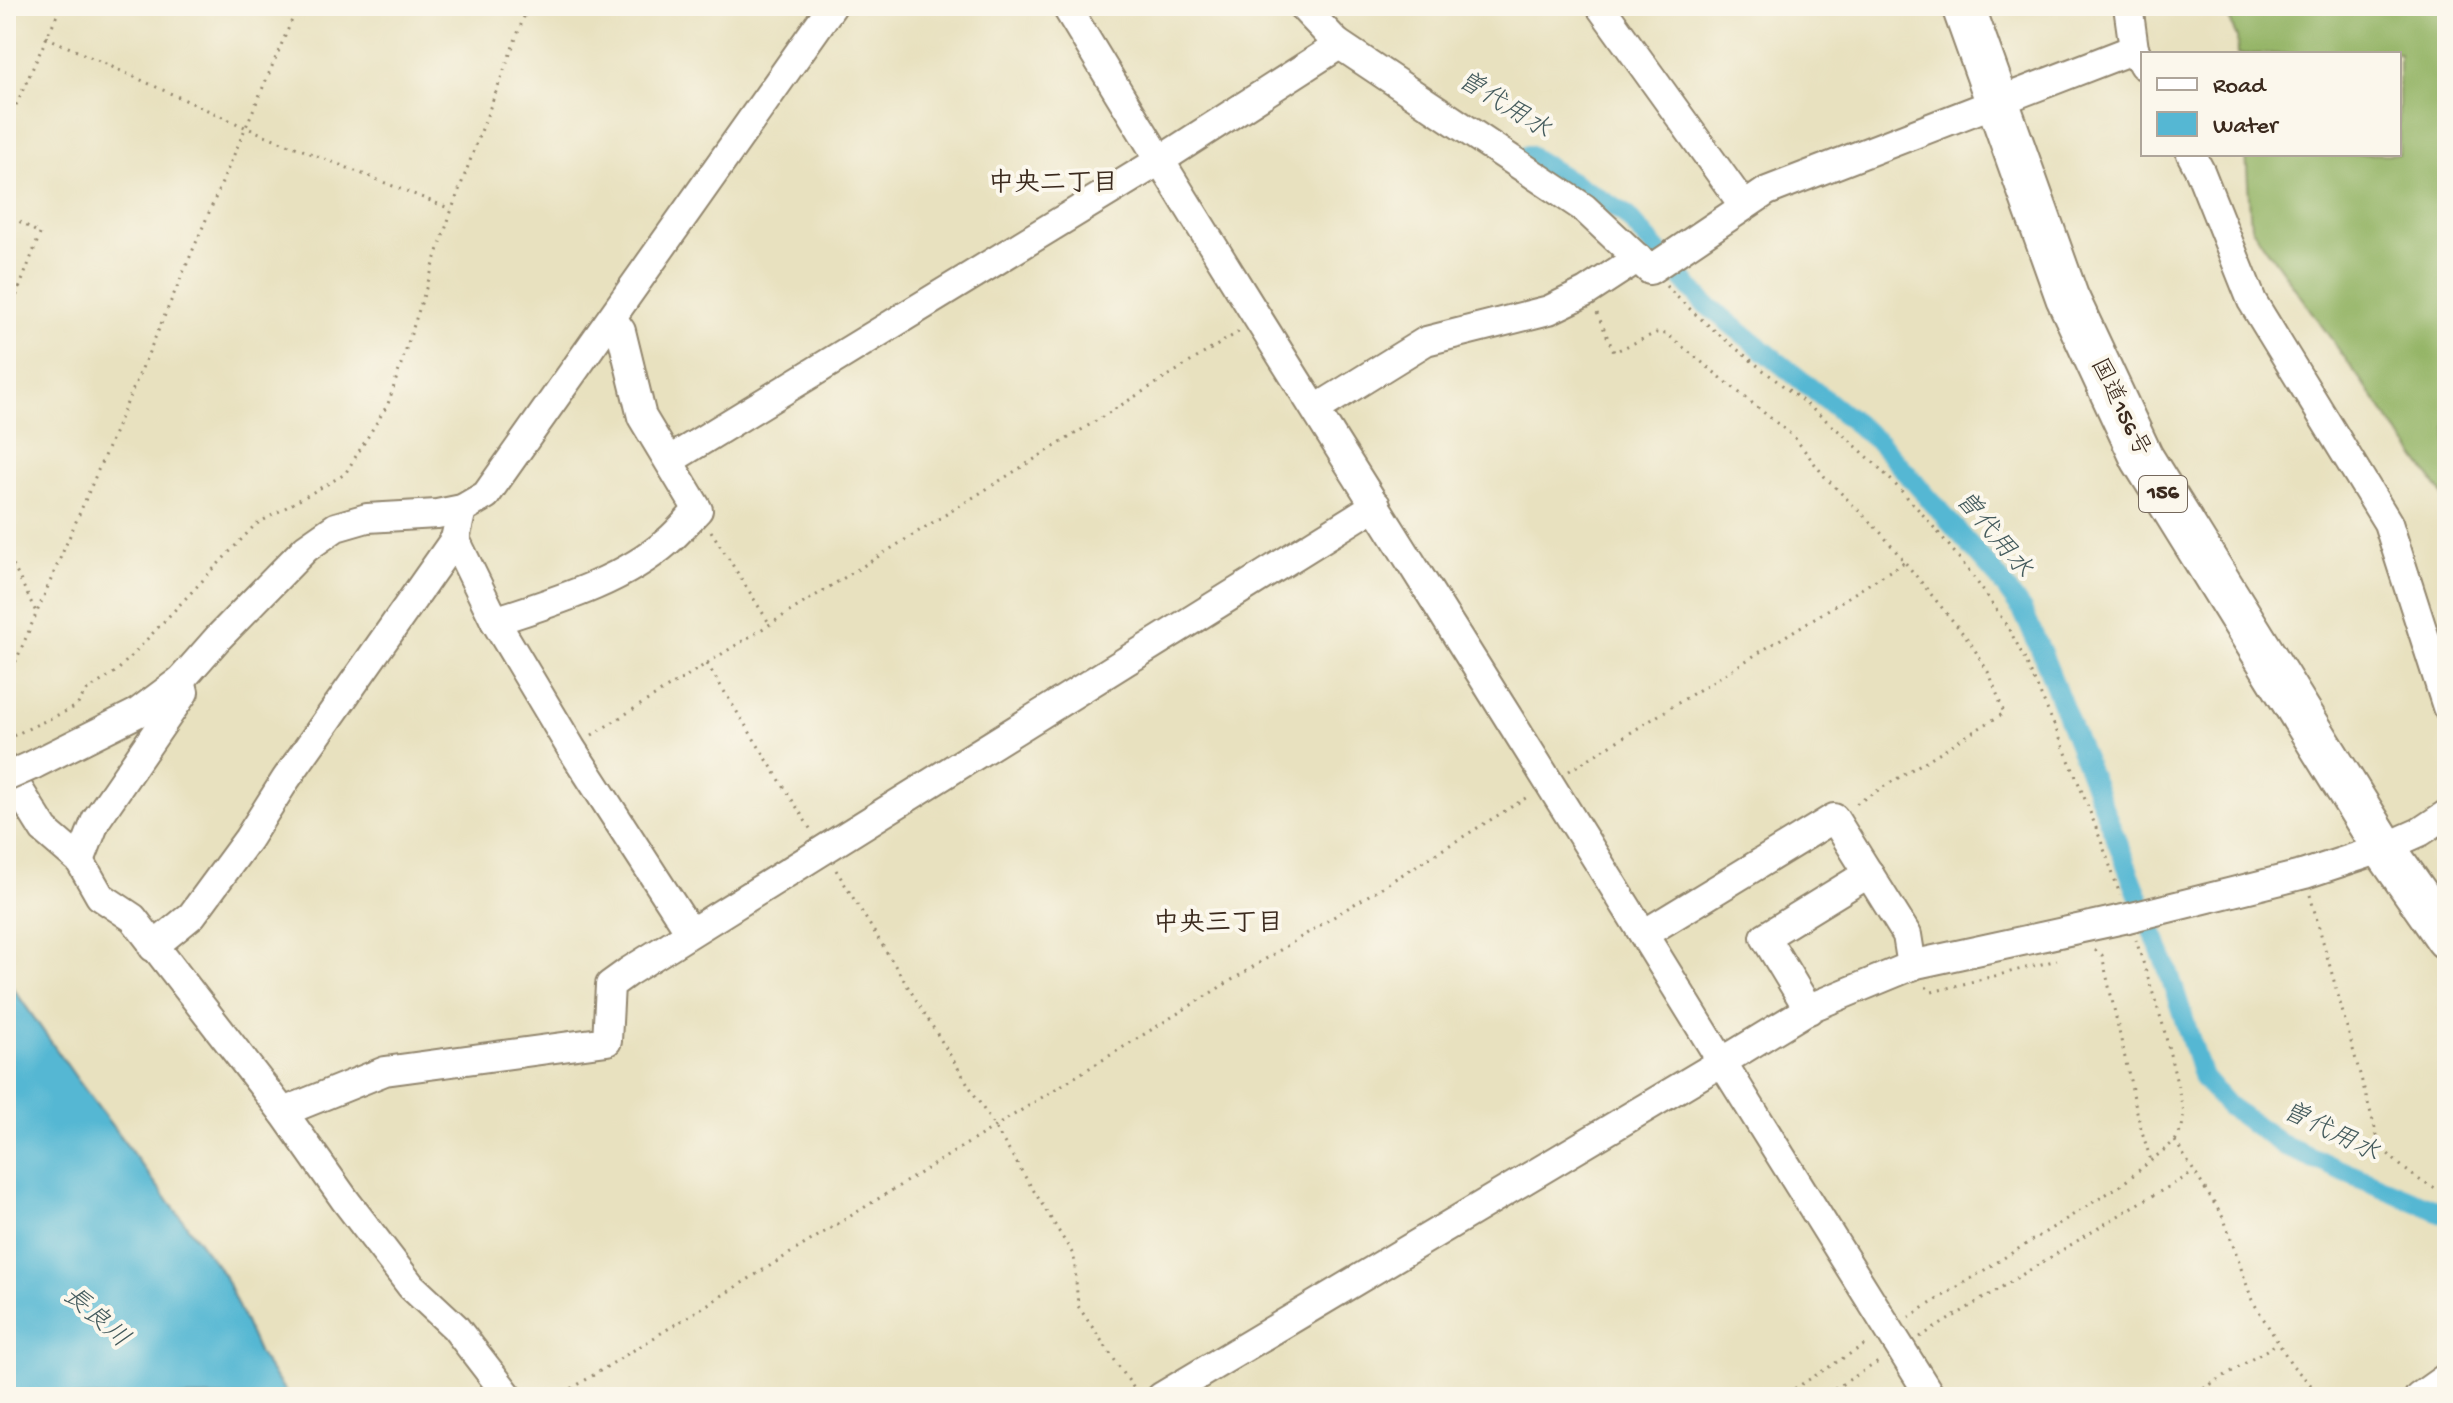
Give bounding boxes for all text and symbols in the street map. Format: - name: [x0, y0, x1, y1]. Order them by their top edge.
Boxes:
- legend: [2141, 52, 2401, 156]
- water label: 曽代用水: [1451, 65, 1556, 148]
- text: Road: [2213, 73, 2267, 102]
- text: Water: [2213, 113, 2280, 142]
- district label: 中央二丁目: [988, 168, 1118, 201]
- street label: 国道156号: [2083, 353, 2156, 462]
- road number: 156: [2139, 476, 2187, 512]
- water label: 曽代用水: [1947, 485, 2039, 586]
- district label: 中央三丁目: [1153, 908, 1283, 941]
- water label: 曽代用水: [2276, 1095, 2384, 1171]
- water label: 長良川: [55, 1280, 136, 1356]

